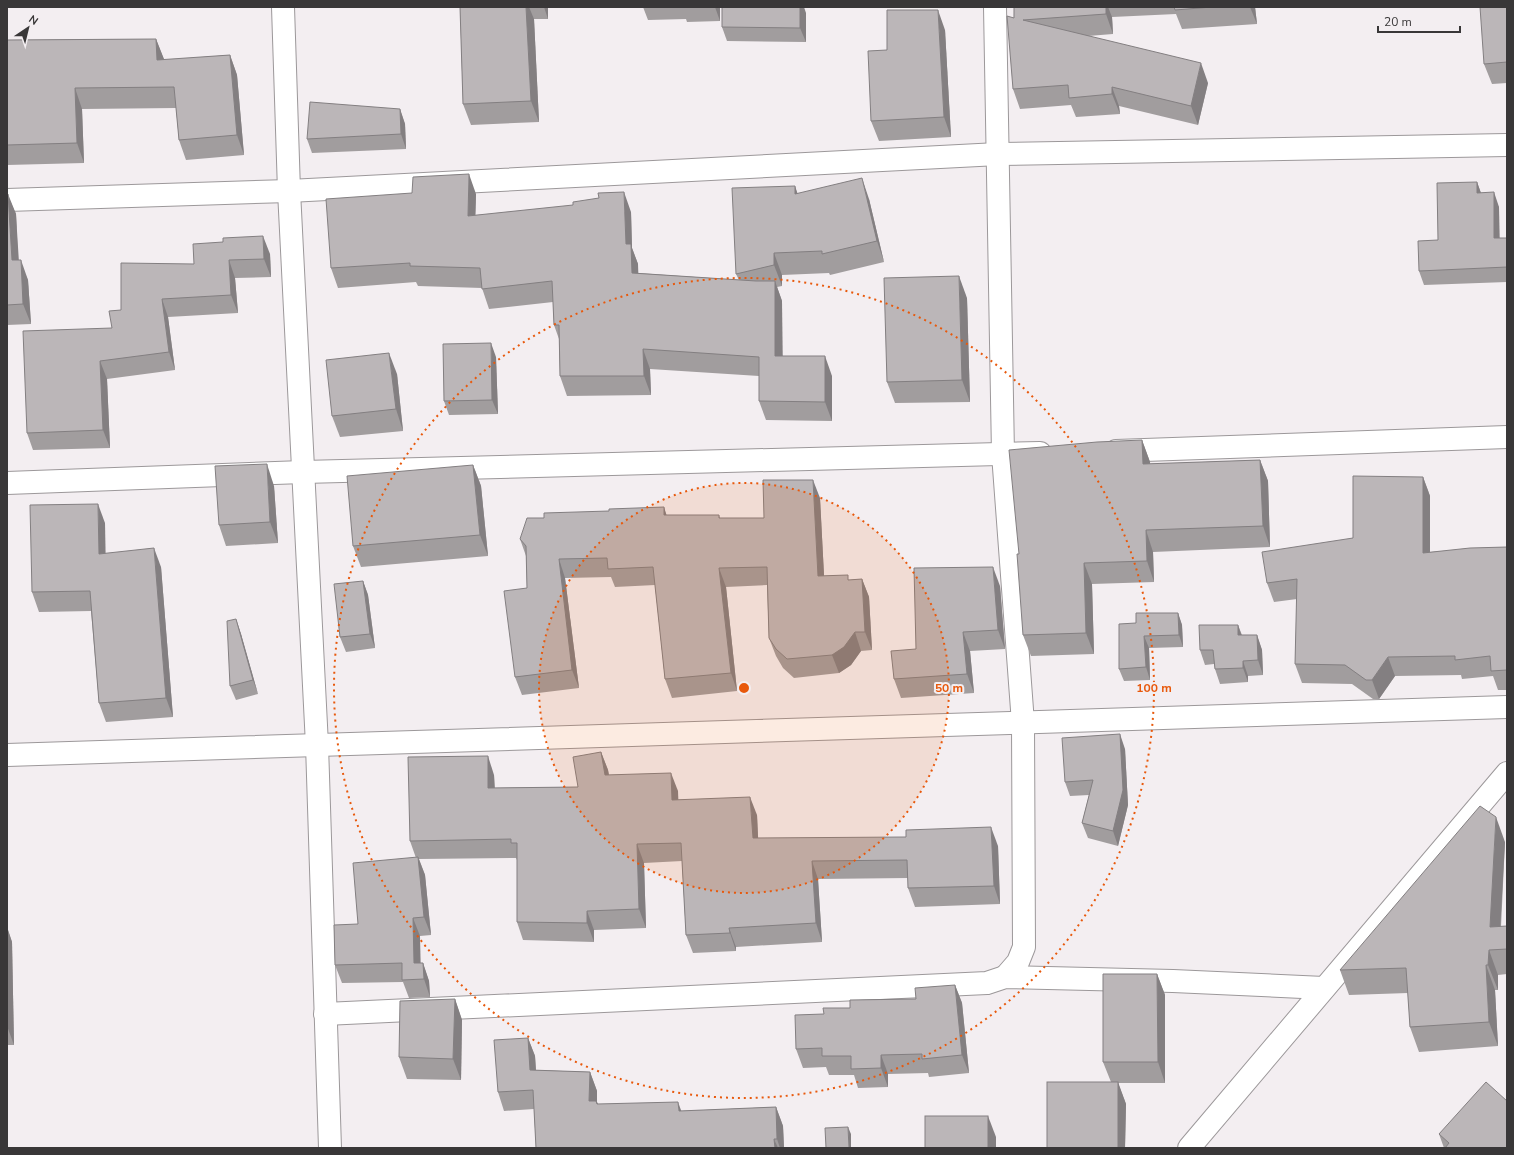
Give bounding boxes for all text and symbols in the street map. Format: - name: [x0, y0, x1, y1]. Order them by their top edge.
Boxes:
- north arrow: [8, 8, 48, 48]
- scale bar: [1378, 8, 1460, 34]
- text: N: [26, 12, 41, 29]
- text: 20 m: [1384, 14, 1412, 30]
- text: 50 m: [935, 680, 963, 696]
- text: 100 m: [1136, 680, 1172, 696]
- centre of rings: [737, 681, 751, 695]

